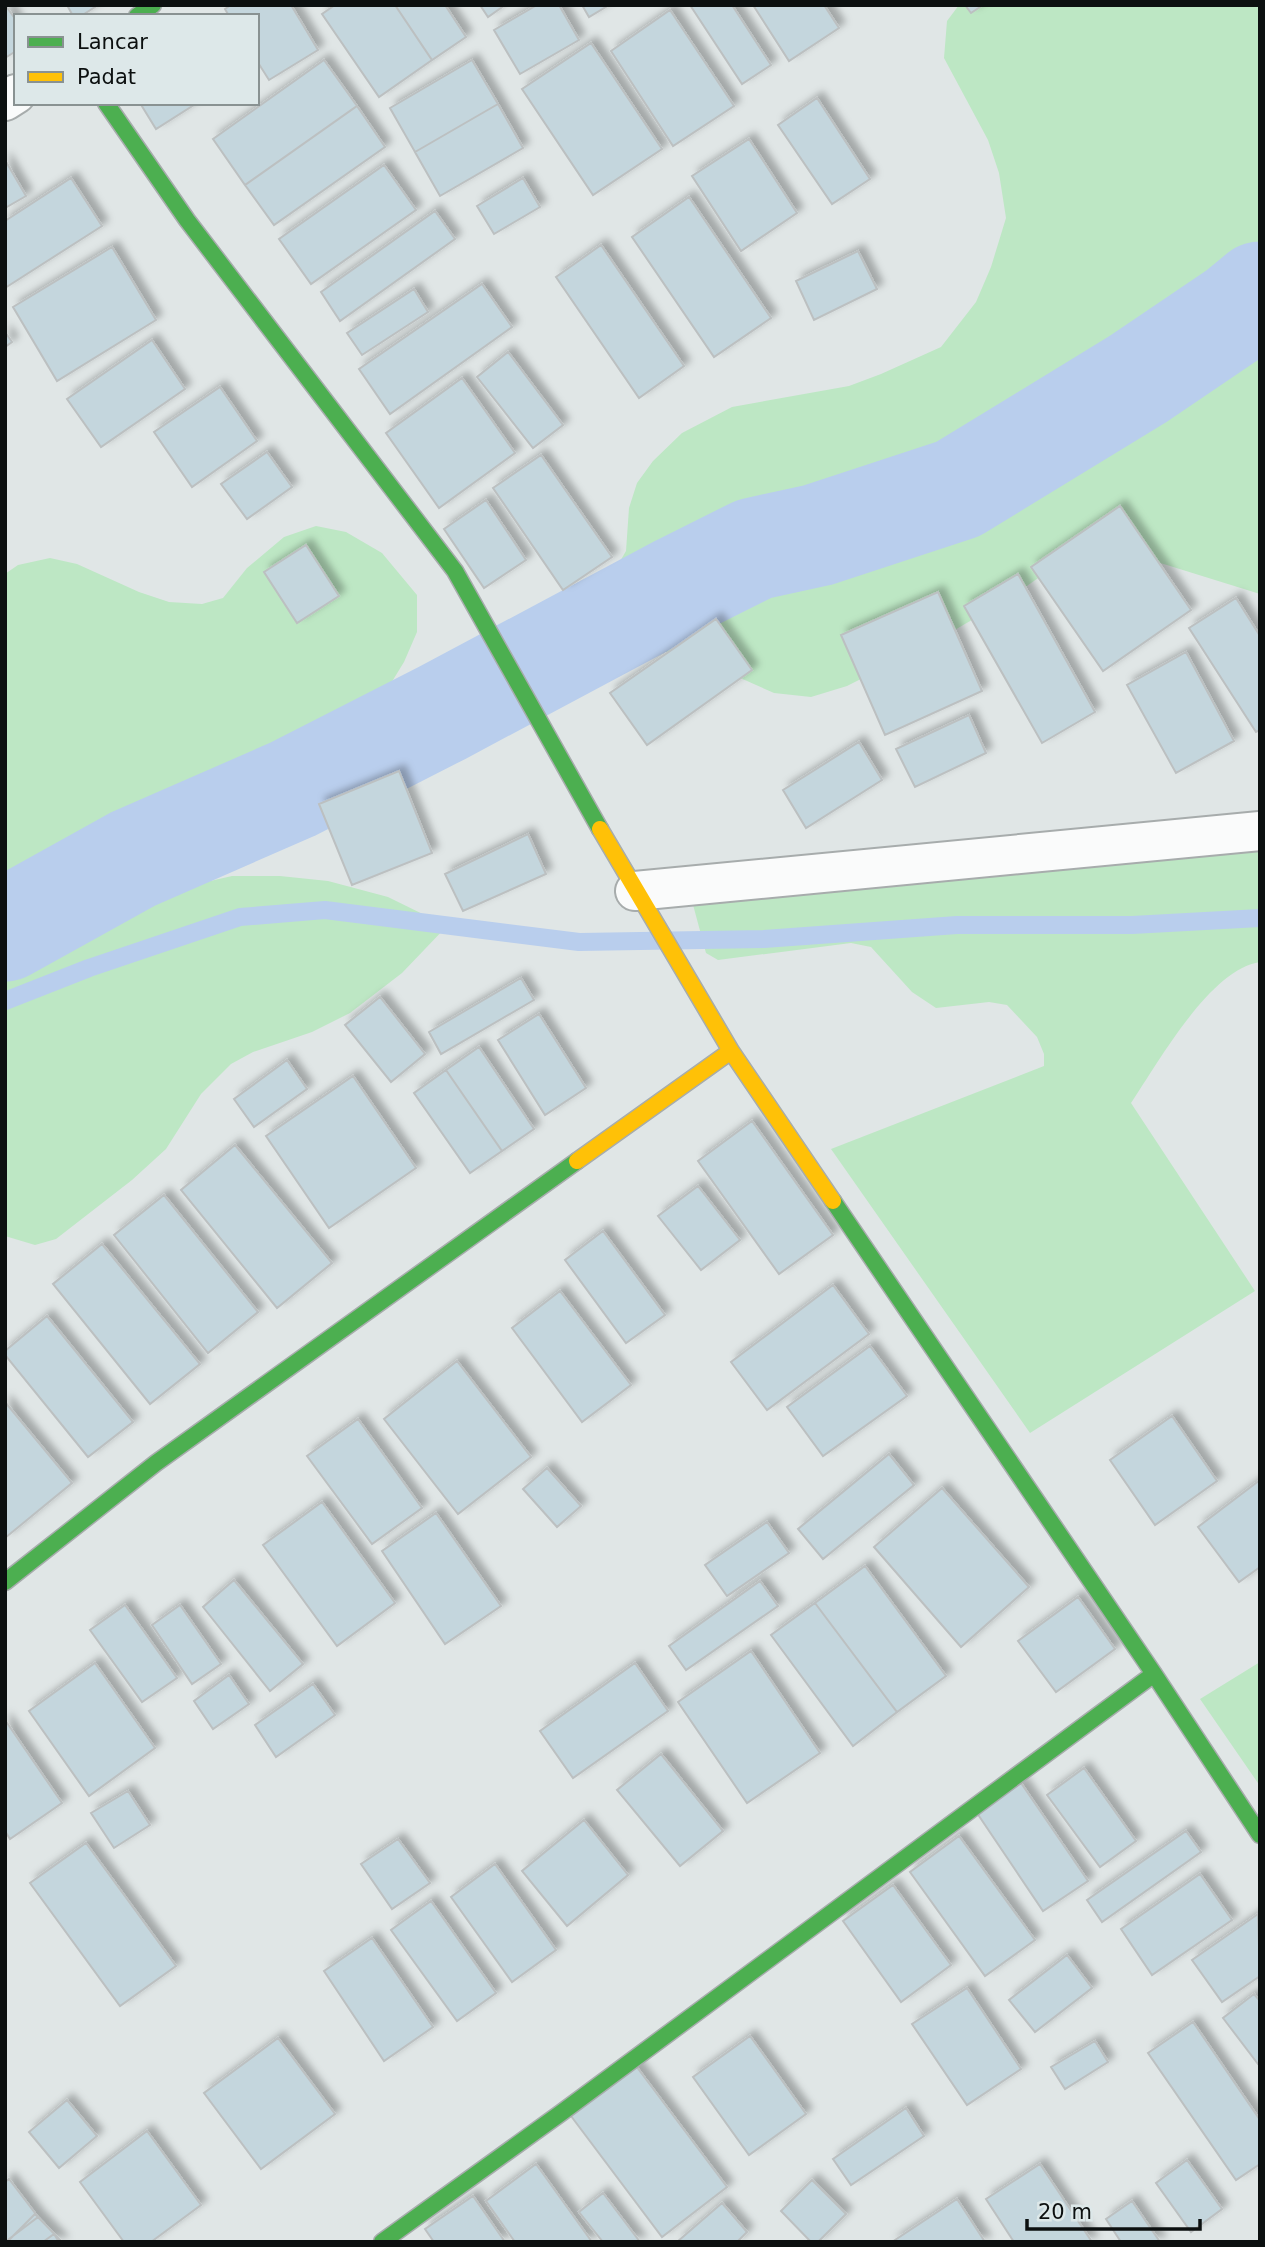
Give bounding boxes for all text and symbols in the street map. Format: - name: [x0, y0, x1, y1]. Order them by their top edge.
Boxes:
- legend: [14, 14, 259, 105]
- text: Lancar: [77, 30, 148, 54]
- text: Padat: [77, 65, 136, 89]
- scale bar: [1027, 2188, 1200, 2232]
- text: 20 m: [1038, 2200, 1092, 2224]

